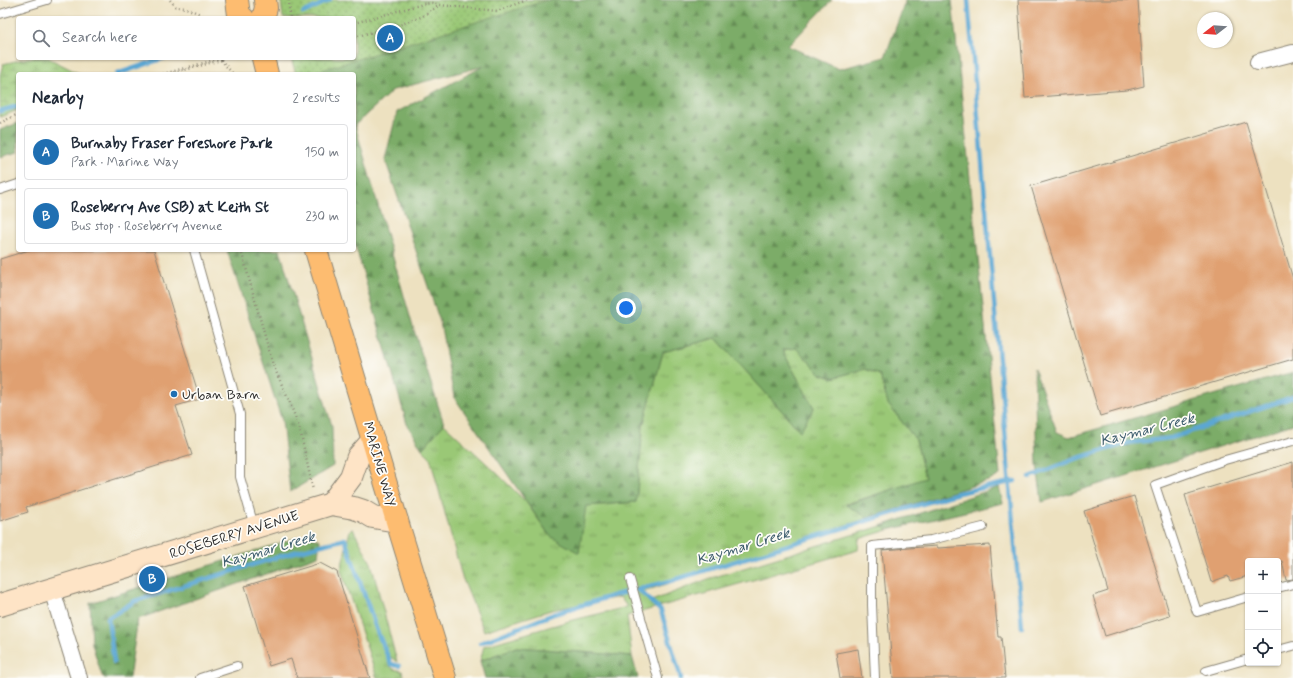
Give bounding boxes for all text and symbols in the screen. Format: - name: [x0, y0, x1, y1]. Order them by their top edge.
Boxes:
- north arrow: [1197, 12, 1233, 48]
- search box: [16, 16, 356, 60]
- pin: A: [377, 23, 403, 53]
- icon: search: [30, 27, 52, 49]
- text: Search here: [62, 28, 138, 48]
- text: Nearby: [32, 87, 84, 109]
- text: 2 results: [293, 90, 340, 107]
- text: Burnaby Fraser Foreshore Park: [71, 134, 273, 154]
- text: A: [42, 144, 50, 161]
- text: 150 m: [305, 144, 339, 161]
- text: Park · Marine Way: [71, 154, 178, 171]
- text: Roseberry Ave (SB) at Keith St: [71, 198, 269, 218]
- text: B: [42, 208, 50, 225]
- text: 230 m: [305, 208, 339, 225]
- text: Bus stop · Roseberry Avenue: [71, 218, 223, 235]
- your location: [616, 298, 636, 318]
- place label: Urban Barn: [182, 386, 260, 404]
- marker: Urban Barn: [169, 389, 179, 399]
- water label: Kaymar Creek: [1098, 408, 1198, 451]
- street label: MARINE WAY: [358, 420, 400, 509]
- street label: ROSEBERRY AVENUE: [168, 507, 301, 563]
- water label: Kaymar Creek: [694, 523, 794, 571]
- water label: Kaymar Creek: [219, 527, 319, 573]
- map controls: [1245, 558, 1281, 666]
- button: +: [1245, 558, 1281, 594]
- pin: B: [139, 564, 165, 594]
- button: −: [1245, 594, 1281, 630]
- button: locate: [1245, 630, 1281, 666]

